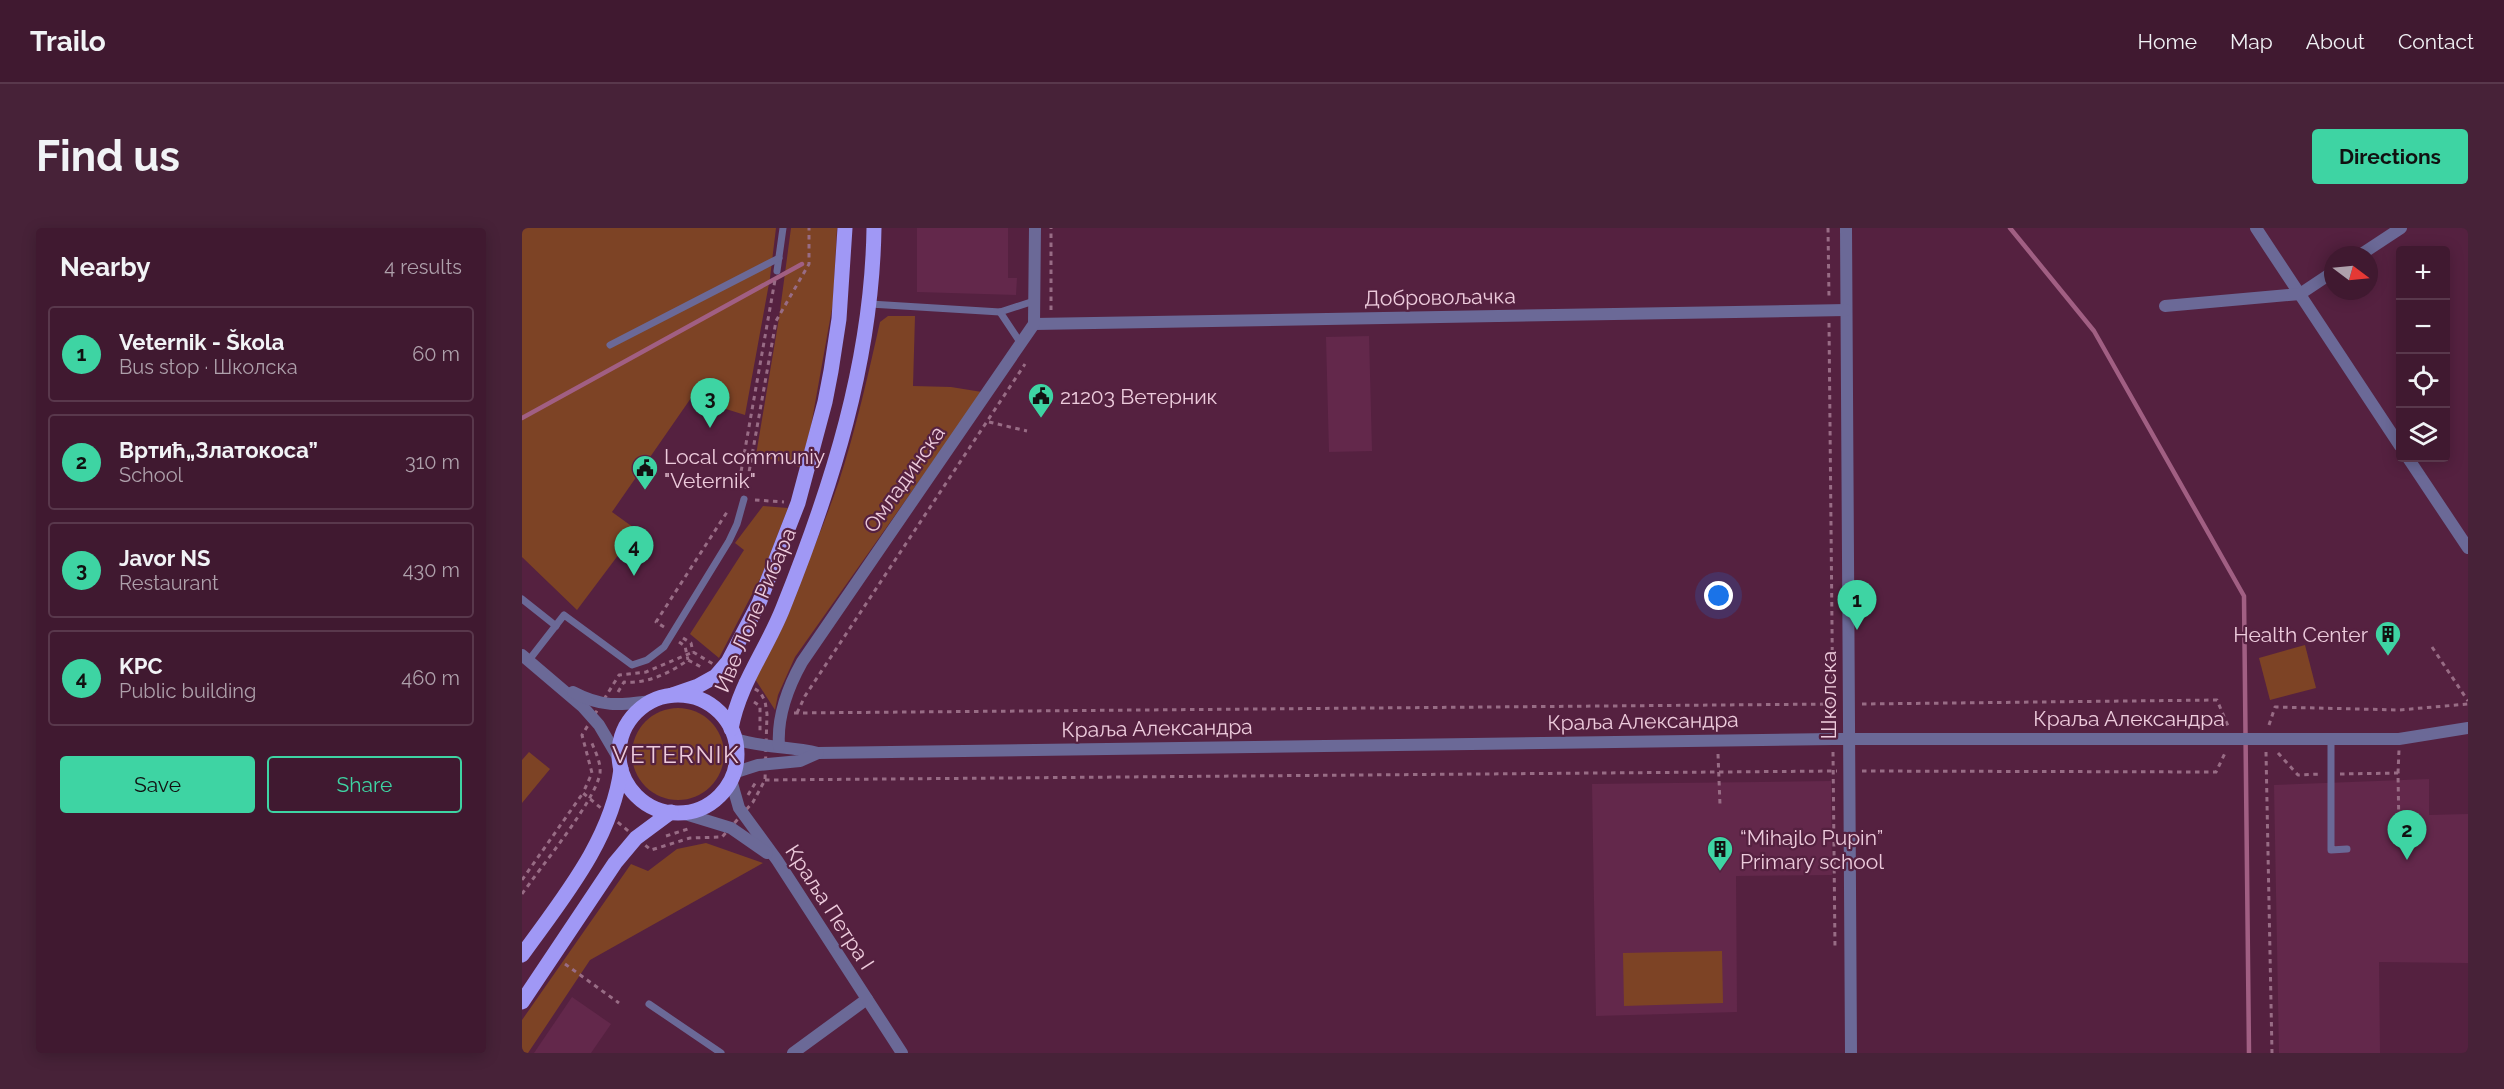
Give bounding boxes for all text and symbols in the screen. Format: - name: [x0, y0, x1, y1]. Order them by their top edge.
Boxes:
- text: Trailo: [30, 25, 106, 58]
- text: Home: [2138, 29, 2197, 54]
- text: Map: [2230, 29, 2273, 54]
- text: About: [2306, 29, 2365, 54]
- text: Contact: [2398, 29, 2474, 54]
- button: Directions: [2312, 129, 2468, 184]
- text: Find us: [36, 132, 180, 181]
- north arrow: [2324, 246, 2378, 300]
- map controls: [2396, 246, 2450, 462]
- button: +: [2396, 246, 2450, 300]
- text: Nearby: [60, 252, 150, 282]
- text: 4 results: [384, 255, 462, 279]
- street label: Добровољачка: [1364, 283, 1516, 311]
- button: −: [2396, 300, 2450, 354]
- text: Veternik - Škola: [119, 329, 284, 355]
- text: 1: [77, 342, 86, 366]
- text: 60 m: [412, 342, 460, 366]
- button: locate: [2396, 354, 2450, 408]
- text: Bus stop · Школска: [119, 355, 298, 379]
- pin: 3: [690, 378, 729, 428]
- public building icon: 21203 Ветерник: [1026, 381, 1056, 419]
- place label: 21203 Ветерник: [1060, 384, 1218, 409]
- button: layers: [2396, 408, 2450, 462]
- street label: Омладинска: [858, 421, 950, 537]
- text: Вртић„Златокоса”: [119, 437, 318, 463]
- place label: Local communiy "Veternik": [664, 444, 825, 493]
- text: 2: [76, 450, 87, 474]
- text: 310 m: [405, 450, 460, 474]
- public building icon: Local communiy "Veternik": [630, 453, 660, 491]
- text: School: [119, 463, 183, 487]
- street label: Иве Лоле Рибара: [709, 524, 801, 696]
- pin: 4: [614, 526, 654, 576]
- text: Javor NS: [119, 545, 210, 571]
- text: 3: [76, 558, 87, 582]
- text: 430 m: [403, 558, 460, 582]
- text: Restaurant: [119, 571, 219, 595]
- pin: 1: [1838, 580, 1876, 630]
- your location: [1704, 581, 1733, 610]
- building icon: Health Center: [2373, 619, 2403, 657]
- place label: Health Center: [2233, 622, 2369, 647]
- street label: Школска: [1816, 651, 1841, 739]
- text: KPC: [119, 653, 163, 679]
- text: 4: [76, 666, 87, 690]
- text: 460 m: [401, 666, 460, 690]
- text: Public building: [119, 679, 256, 703]
- street label: Краља Александра: [2033, 706, 2225, 731]
- street label: Краља Александра: [1547, 707, 1739, 735]
- street label: Краља Александра: [1061, 714, 1253, 742]
- district label: VETERNIK: [612, 740, 740, 769]
- button: Save: [60, 756, 255, 813]
- button: Share: [267, 756, 462, 813]
- pin: 2: [2388, 810, 2426, 860]
- place label: “Mihajlo Pupin” Primary school: [1740, 825, 1884, 874]
- building icon: “Mihajlo Pupin” Primary school: [1705, 834, 1735, 872]
- street label: Краља Петра I: [780, 840, 880, 974]

